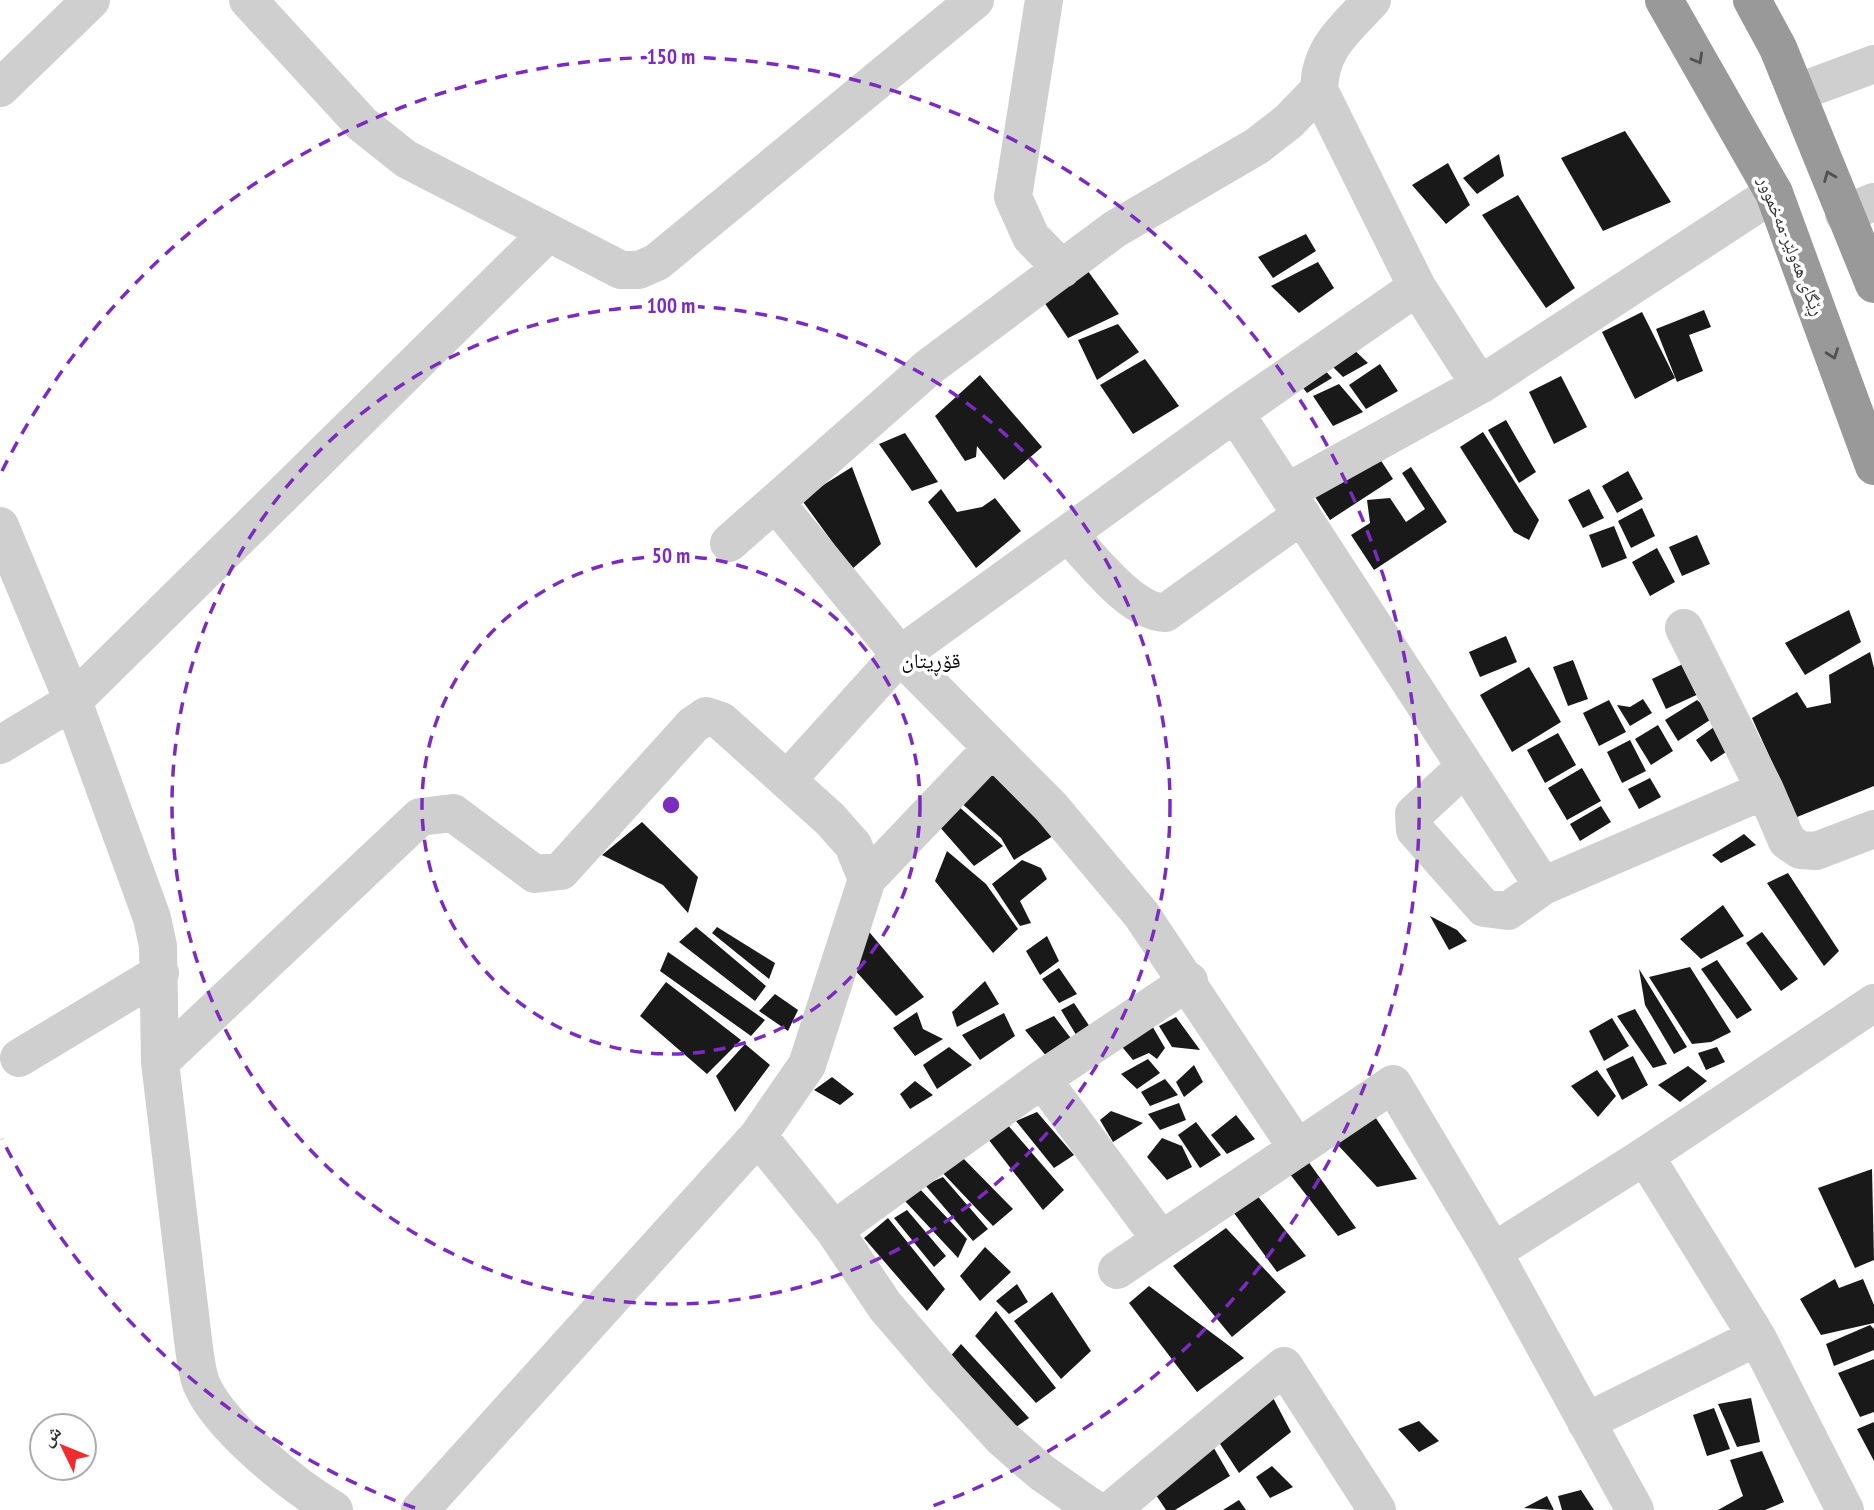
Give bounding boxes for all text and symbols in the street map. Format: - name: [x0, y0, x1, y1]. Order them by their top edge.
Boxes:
- text: 150 m: [647, 43, 695, 70]
- one-way arrow: [1690, 52, 1703, 65]
- one-way arrow: [1823, 170, 1837, 183]
- street label: ڕێگای هەولێر-مەخموور: [1750, 172, 1830, 320]
- text: 100 m: [647, 292, 695, 319]
- one-way arrow: [1825, 348, 1839, 360]
- text: 50 m: [652, 542, 690, 569]
- district label: قۆڕیتان: [901, 647, 961, 677]
- centre of rings: [659, 793, 683, 817]
- north arrow: [28, 1412, 98, 1482]
- text: ش: [35, 1420, 66, 1451]

